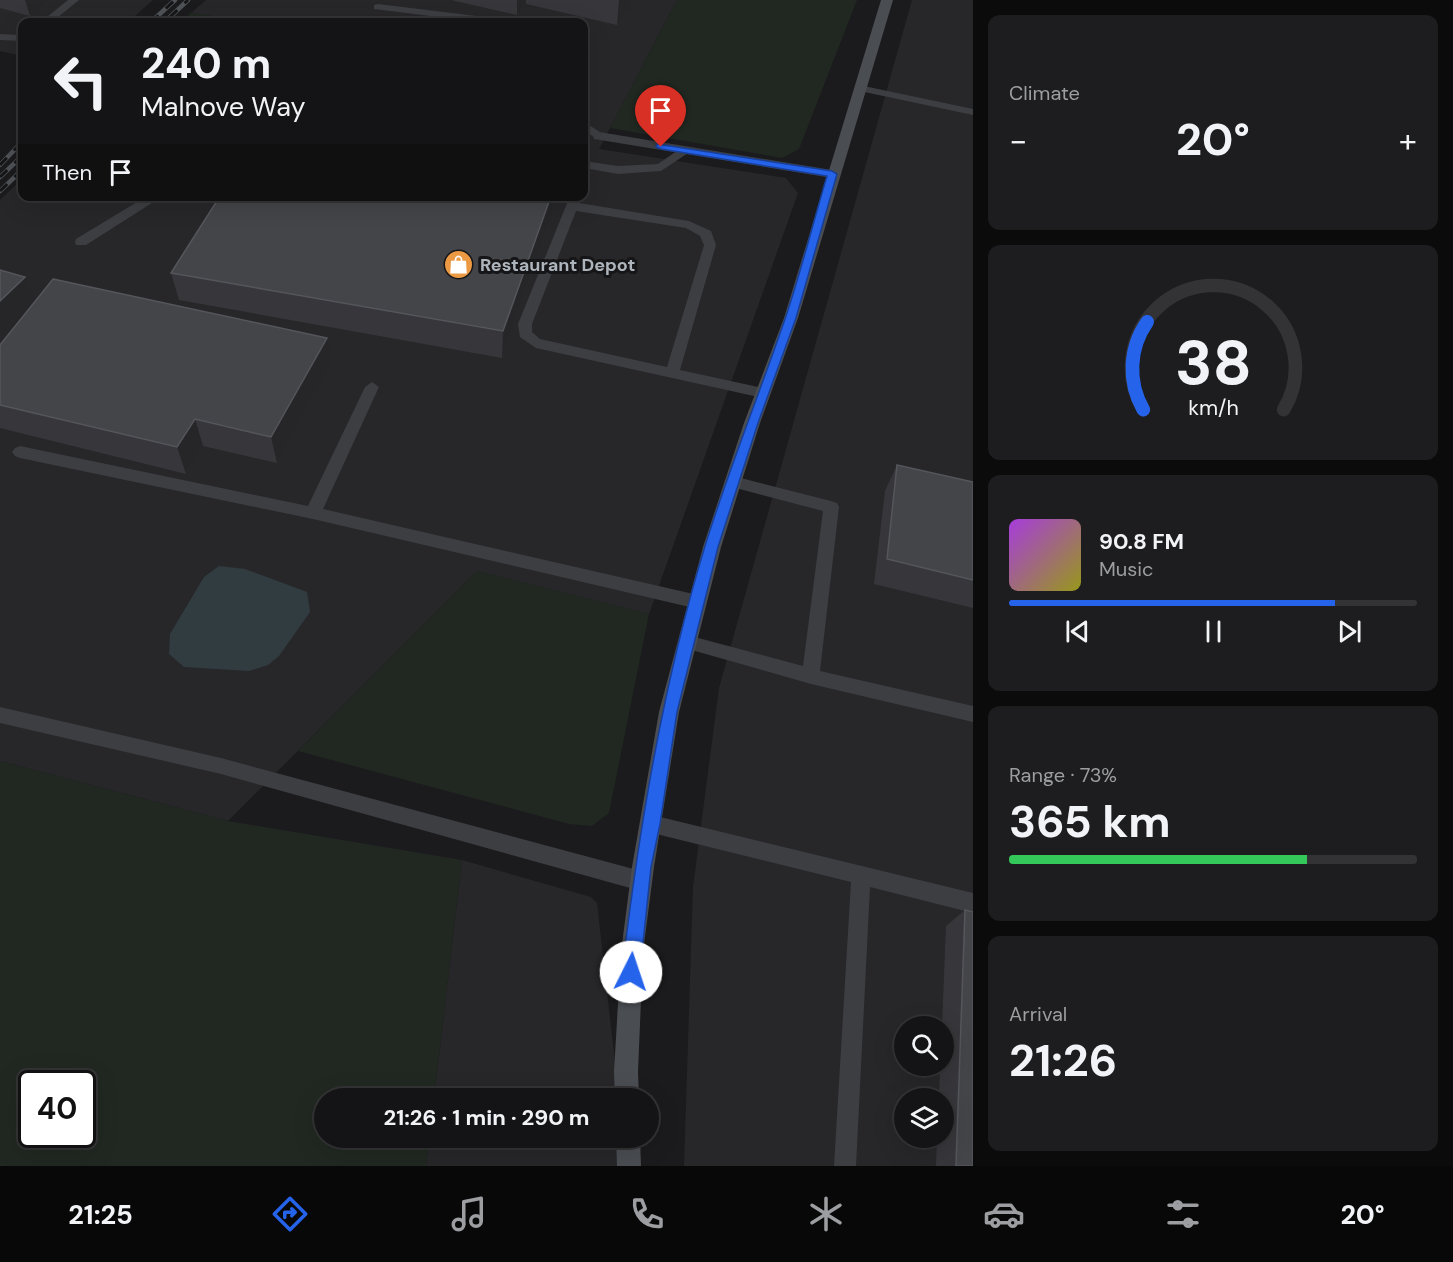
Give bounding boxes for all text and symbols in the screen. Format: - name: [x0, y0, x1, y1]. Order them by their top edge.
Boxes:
- text: 240 m: [141, 36, 271, 91]
- icon: left: [42, 42, 120, 120]
- text: Climate: [1009, 80, 1080, 106]
- pin: [635, 85, 686, 147]
- text: Malnove Way: [141, 89, 305, 124]
- icon: arrive: [644, 94, 677, 127]
- text: 20°: [1176, 110, 1250, 169]
- text: −: [1009, 119, 1027, 162]
- text: +: [1399, 119, 1417, 162]
- icon: arrive: [104, 156, 137, 189]
- text: Then: [42, 158, 92, 187]
- shop icon: Restaurant Depot: [443, 249, 475, 281]
- place label: Restaurant Depot: [480, 253, 635, 277]
- text: 38: [1174, 322, 1252, 403]
- text: km/h: [1188, 394, 1238, 422]
- text: 90.8 FM: [1099, 527, 1184, 556]
- text: Music: [1099, 556, 1154, 582]
- icon: previous: [1061, 615, 1094, 648]
- icon: pause: [1197, 615, 1230, 648]
- icon: next: [1333, 615, 1366, 648]
- text: Range · 73%: [1009, 762, 1117, 788]
- text: 365 km: [1009, 792, 1171, 851]
- position arrow: [599, 940, 663, 1004]
- text: Arrival: [1009, 1001, 1067, 1027]
- map controls: [894, 1016, 954, 1148]
- button: search: [894, 1016, 954, 1076]
- text: 21:26: [1009, 1031, 1117, 1090]
- speed limit sign: 40: [18, 1070, 96, 1148]
- button: layers: [894, 1088, 954, 1148]
- text: 21:26 · 1 min · 290 m: [383, 1103, 590, 1132]
- icon: directions: [269, 1193, 311, 1235]
- icon: music: [448, 1193, 490, 1235]
- icon: phone: [626, 1193, 668, 1235]
- icon: climate: [805, 1193, 847, 1235]
- icon: car: [983, 1193, 1025, 1235]
- icon: filters: [1162, 1193, 1204, 1235]
- text: 21:25: [68, 1197, 133, 1232]
- text: 20°: [1340, 1197, 1385, 1232]

